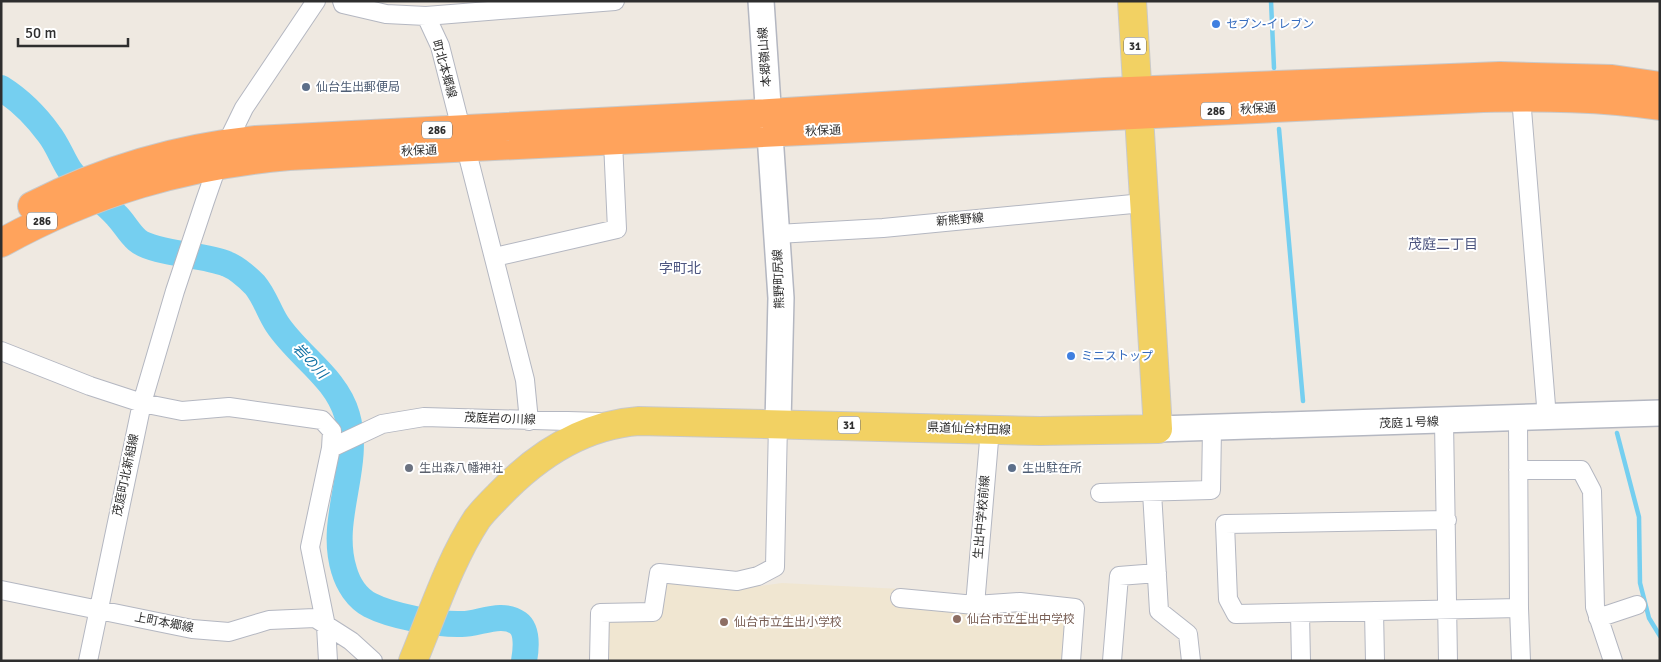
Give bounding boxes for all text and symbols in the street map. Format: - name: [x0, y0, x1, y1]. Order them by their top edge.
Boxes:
- scale bar: [18, 15, 128, 47]
- place label: セブン-イレブン: [1226, 17, 1314, 32]
- marker: セブン-イレブン: [1210, 18, 1222, 30]
- text: 50 m: [25, 24, 56, 42]
- street label: 本郷嶺山線: [755, 27, 775, 87]
- road number: 31: [1124, 37, 1146, 54]
- street label: 町北本郷線: [429, 38, 459, 100]
- place label: 仙台生出郵便局: [316, 80, 400, 95]
- marker: 仙台生出郵便局: [300, 81, 312, 93]
- street label: 秋保通: [1240, 101, 1276, 117]
- road number: 286: [1201, 102, 1231, 120]
- road number: 286: [422, 122, 452, 138]
- street label: 秋保通: [805, 123, 841, 139]
- street label: 秋保通: [401, 143, 437, 159]
- street label: 新熊野線: [935, 210, 985, 230]
- road number: 286: [27, 212, 57, 230]
- district label: 茂庭二丁目: [1408, 236, 1478, 253]
- street label: 熊野町尻線: [770, 249, 788, 309]
- district label: 字町北: [659, 260, 701, 277]
- water label: 岩の川: [289, 340, 332, 384]
- place label: ミニストップ: [1081, 349, 1153, 364]
- marker: ミニストップ: [1065, 350, 1077, 362]
- street label: 茂庭岩の川線: [464, 410, 536, 428]
- street label: 茂庭１号線: [1379, 414, 1439, 432]
- road number: 31: [838, 416, 860, 434]
- street label: 県道仙台村田線: [927, 420, 1011, 438]
- street label: 茂庭町北新組線: [110, 432, 142, 518]
- place label: 生出森八幡神社: [419, 461, 503, 476]
- place label: 生出駐在所: [1022, 461, 1082, 476]
- marker: 生出森八幡神社: [403, 462, 415, 474]
- marker: 生出駐在所: [1006, 462, 1018, 474]
- street label: 生出中学校前線: [971, 474, 993, 560]
- street label: 上町本郷線: [133, 610, 195, 636]
- place label: 仙台市立生出中学校: [967, 612, 1075, 627]
- marker: 仙台市立生出中学校: [951, 613, 963, 625]
- place label: 仙台市立生出小学校: [734, 615, 842, 630]
- marker: 仙台市立生出小学校: [718, 616, 730, 628]

